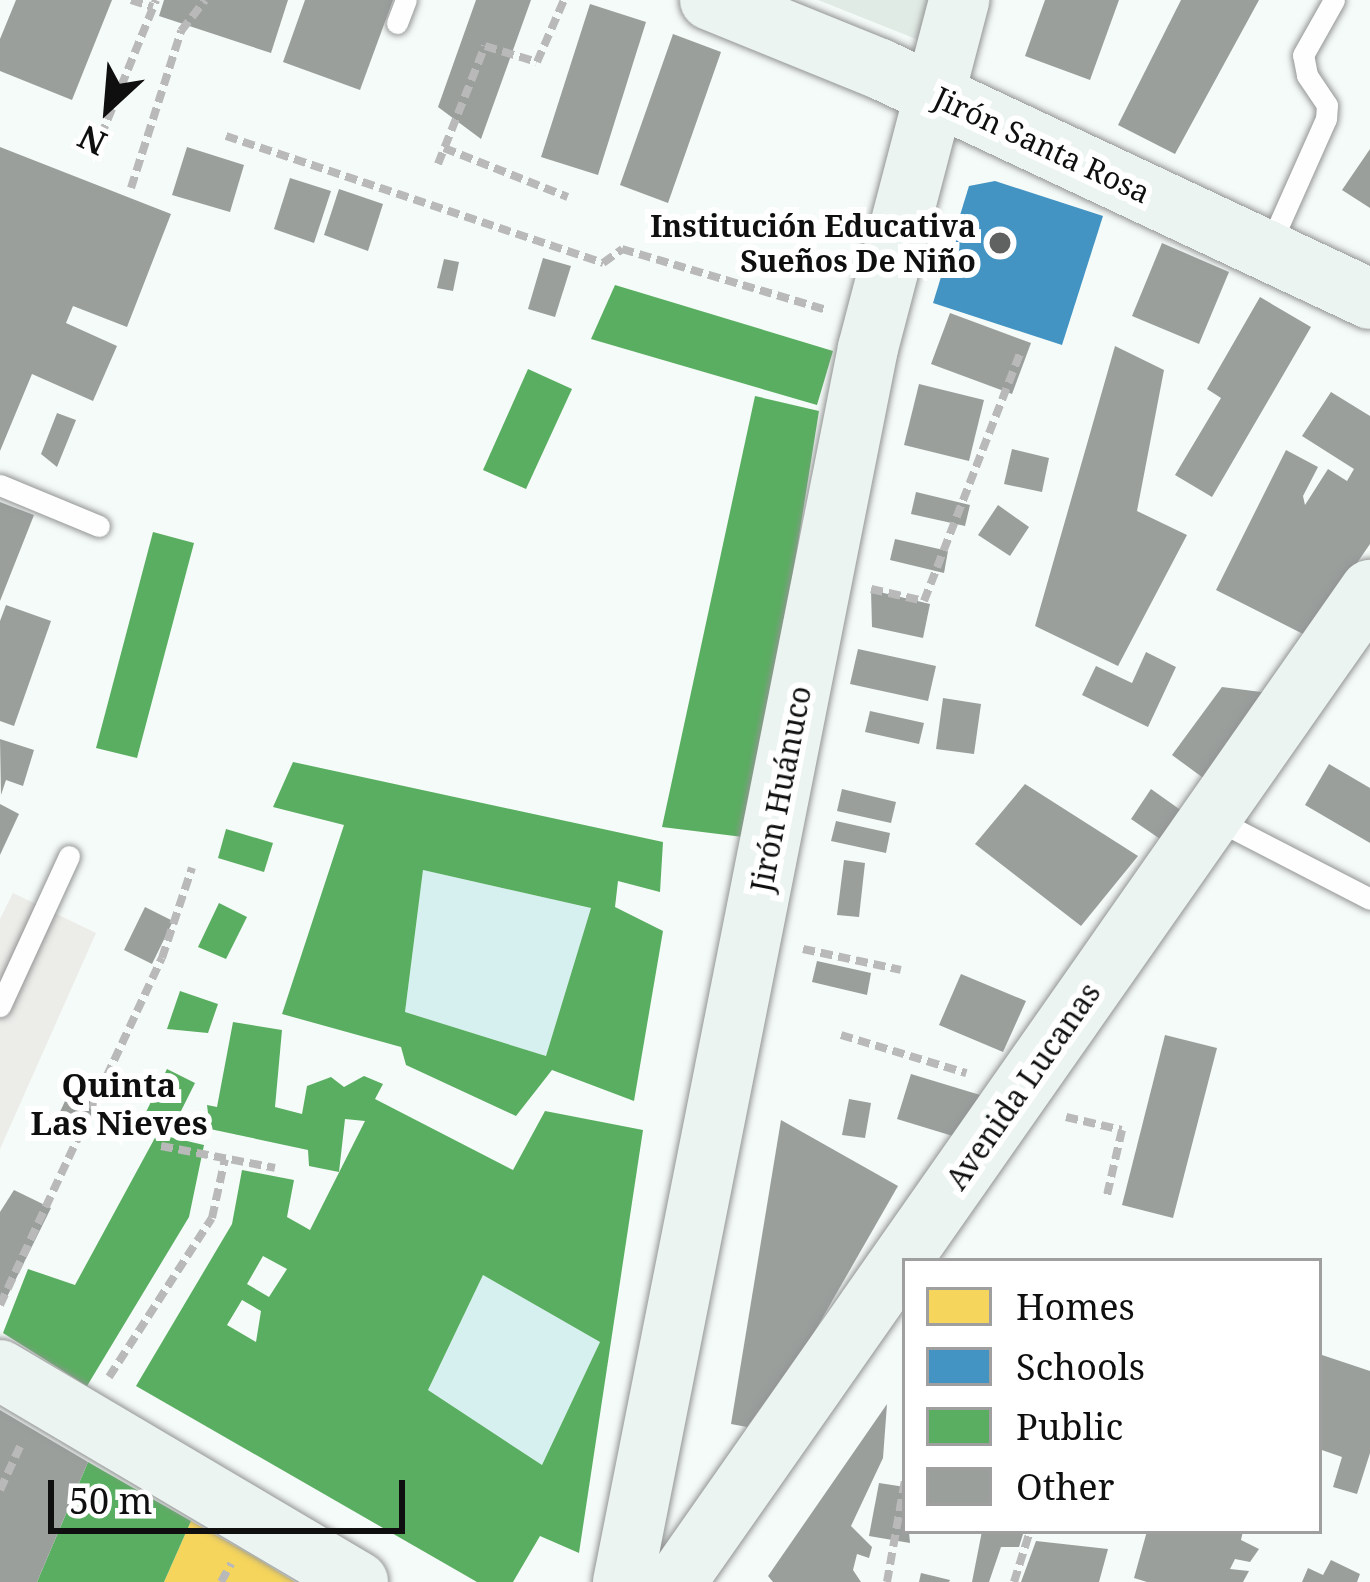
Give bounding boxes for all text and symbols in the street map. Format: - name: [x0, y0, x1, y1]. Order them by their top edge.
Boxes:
- north arrow: [48, 48, 168, 168]
- street label: Jirón Santa Rosa: [928, 79, 1156, 211]
- text: N: [70, 115, 114, 167]
- place label: Institución Educativa Sueños De Niño: [650, 208, 976, 278]
- marker: Institución Educativa Sueños De Niño: [987, 230, 1013, 256]
- street label: Jirón Huánuco: [743, 683, 819, 895]
- street label: Avenida Lucanas: [938, 976, 1108, 1196]
- district label: Quinta Las Nieves: [30, 1065, 208, 1143]
- legend: [902, 1258, 1322, 1534]
- text: Homes: [1016, 1282, 1135, 1331]
- text: Schools: [1016, 1342, 1145, 1391]
- text: Public: [1016, 1402, 1123, 1451]
- scale bar: [54, 1456, 411, 1530]
- text: Other: [1016, 1462, 1114, 1511]
- text: 50 m: [69, 1476, 153, 1525]

